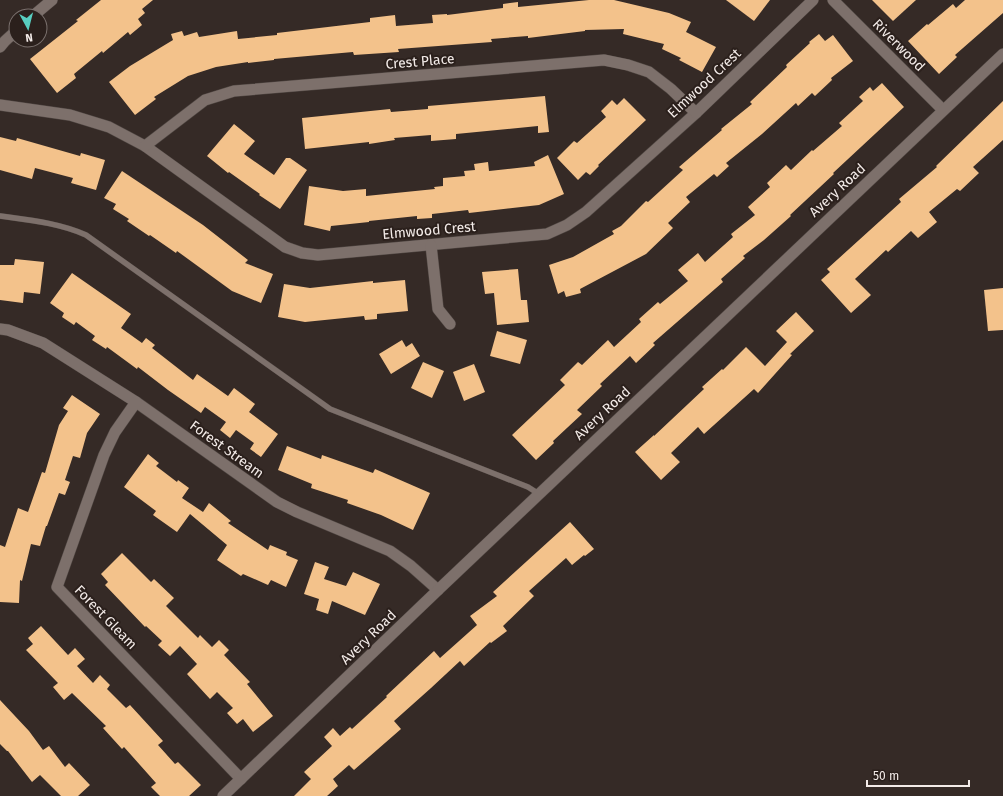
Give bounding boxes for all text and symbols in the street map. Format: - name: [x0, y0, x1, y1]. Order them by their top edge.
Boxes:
- north arrow: [8, 8, 48, 48]
- street label: Riverwood: [869, 16, 928, 75]
- text: N: [25, 31, 34, 44]
- street label: Elmwood Crest: [664, 45, 745, 122]
- street label: Crest Place: [385, 50, 455, 73]
- street label: Avery Road: [806, 160, 869, 221]
- street label: Elmwood Crest: [382, 218, 477, 243]
- street label: Avery Road: [571, 383, 634, 444]
- street label: Forest Stream: [186, 417, 267, 482]
- street label: Forest Gleam: [71, 582, 140, 653]
- street label: Avery Road: [337, 607, 400, 668]
- scale bar: [867, 762, 969, 788]
- text: 50 m: [873, 769, 899, 783]

